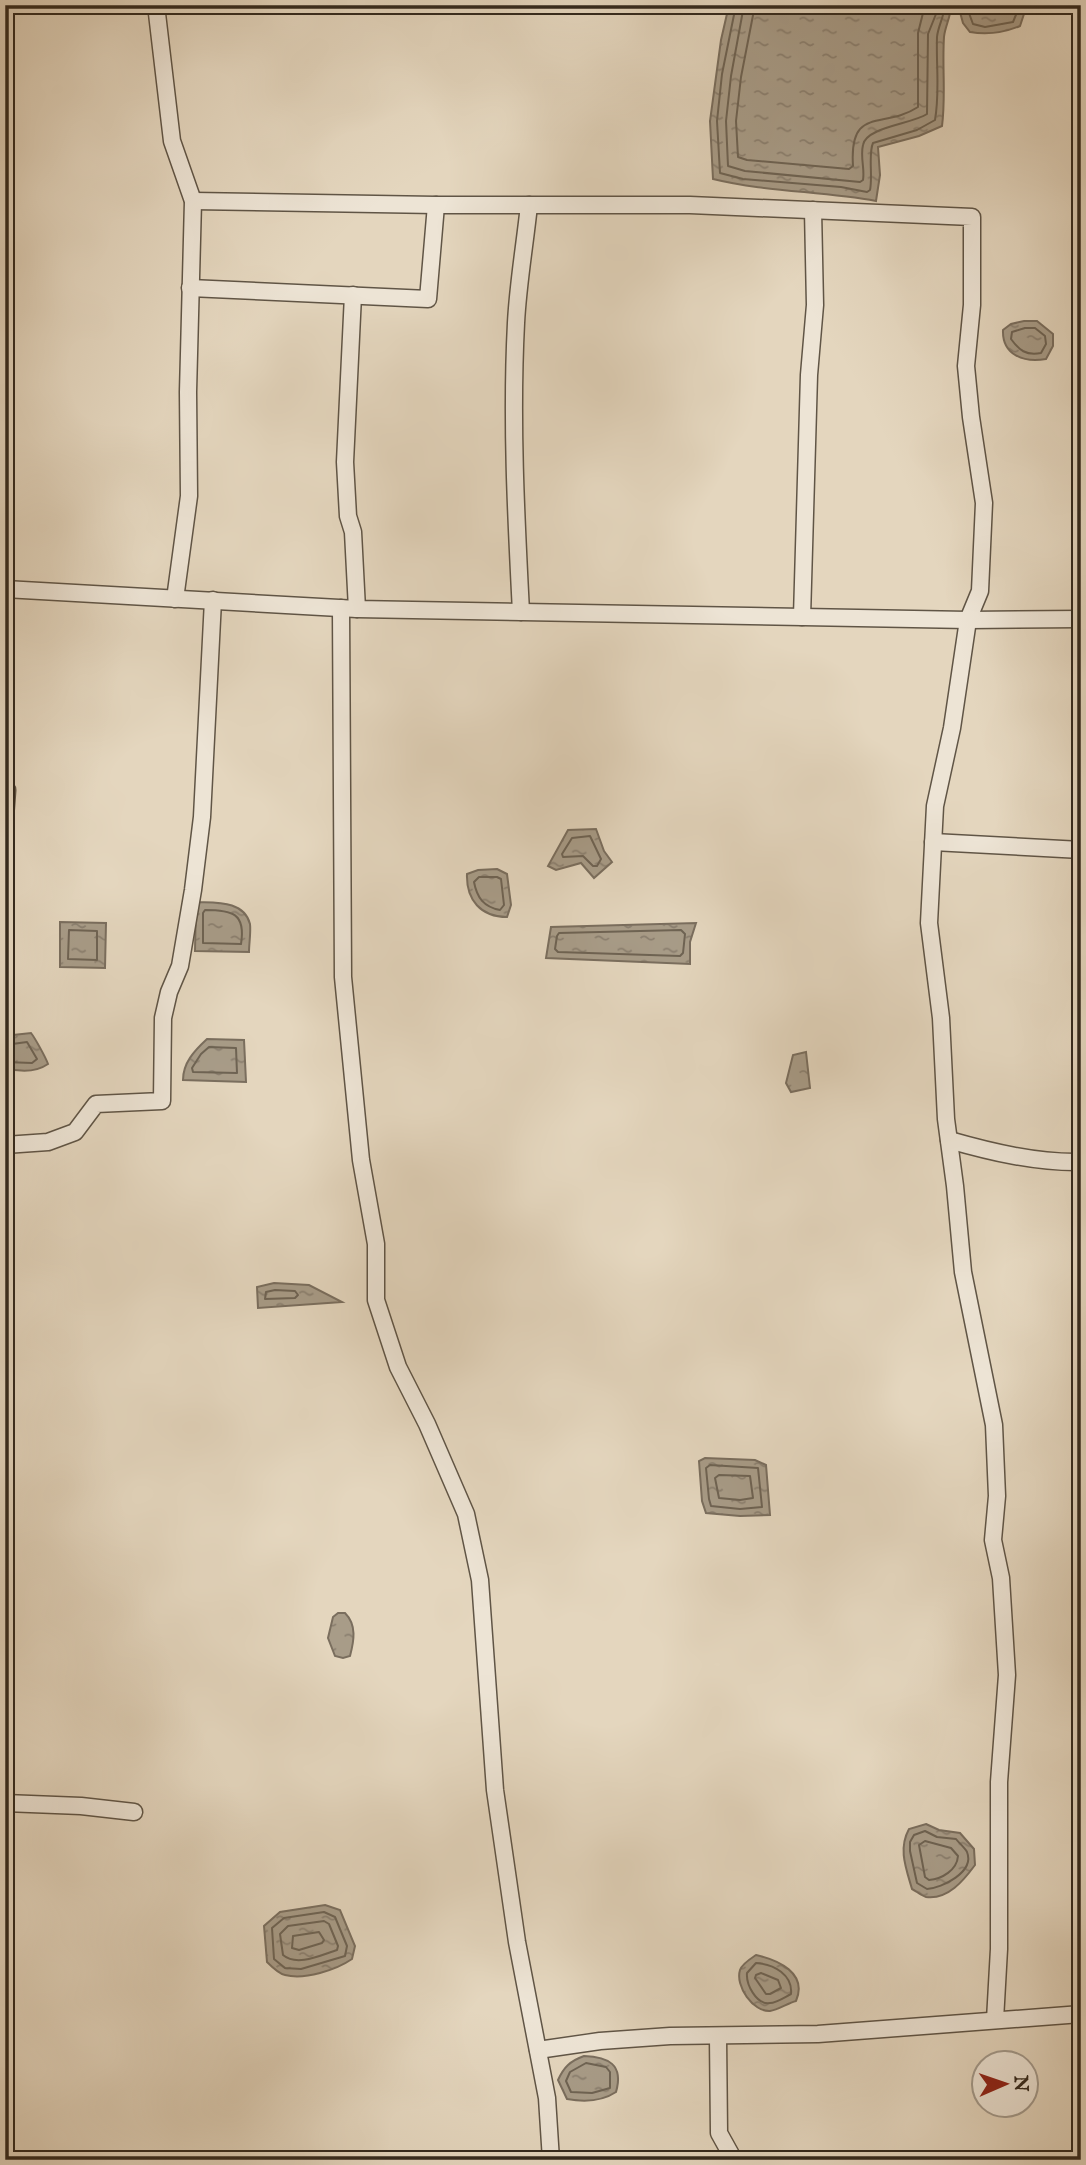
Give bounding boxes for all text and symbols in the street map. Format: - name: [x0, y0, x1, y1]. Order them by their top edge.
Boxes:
- north arrow: [970, 2050, 1040, 2120]
- text: N: [1008, 2074, 1032, 2093]

